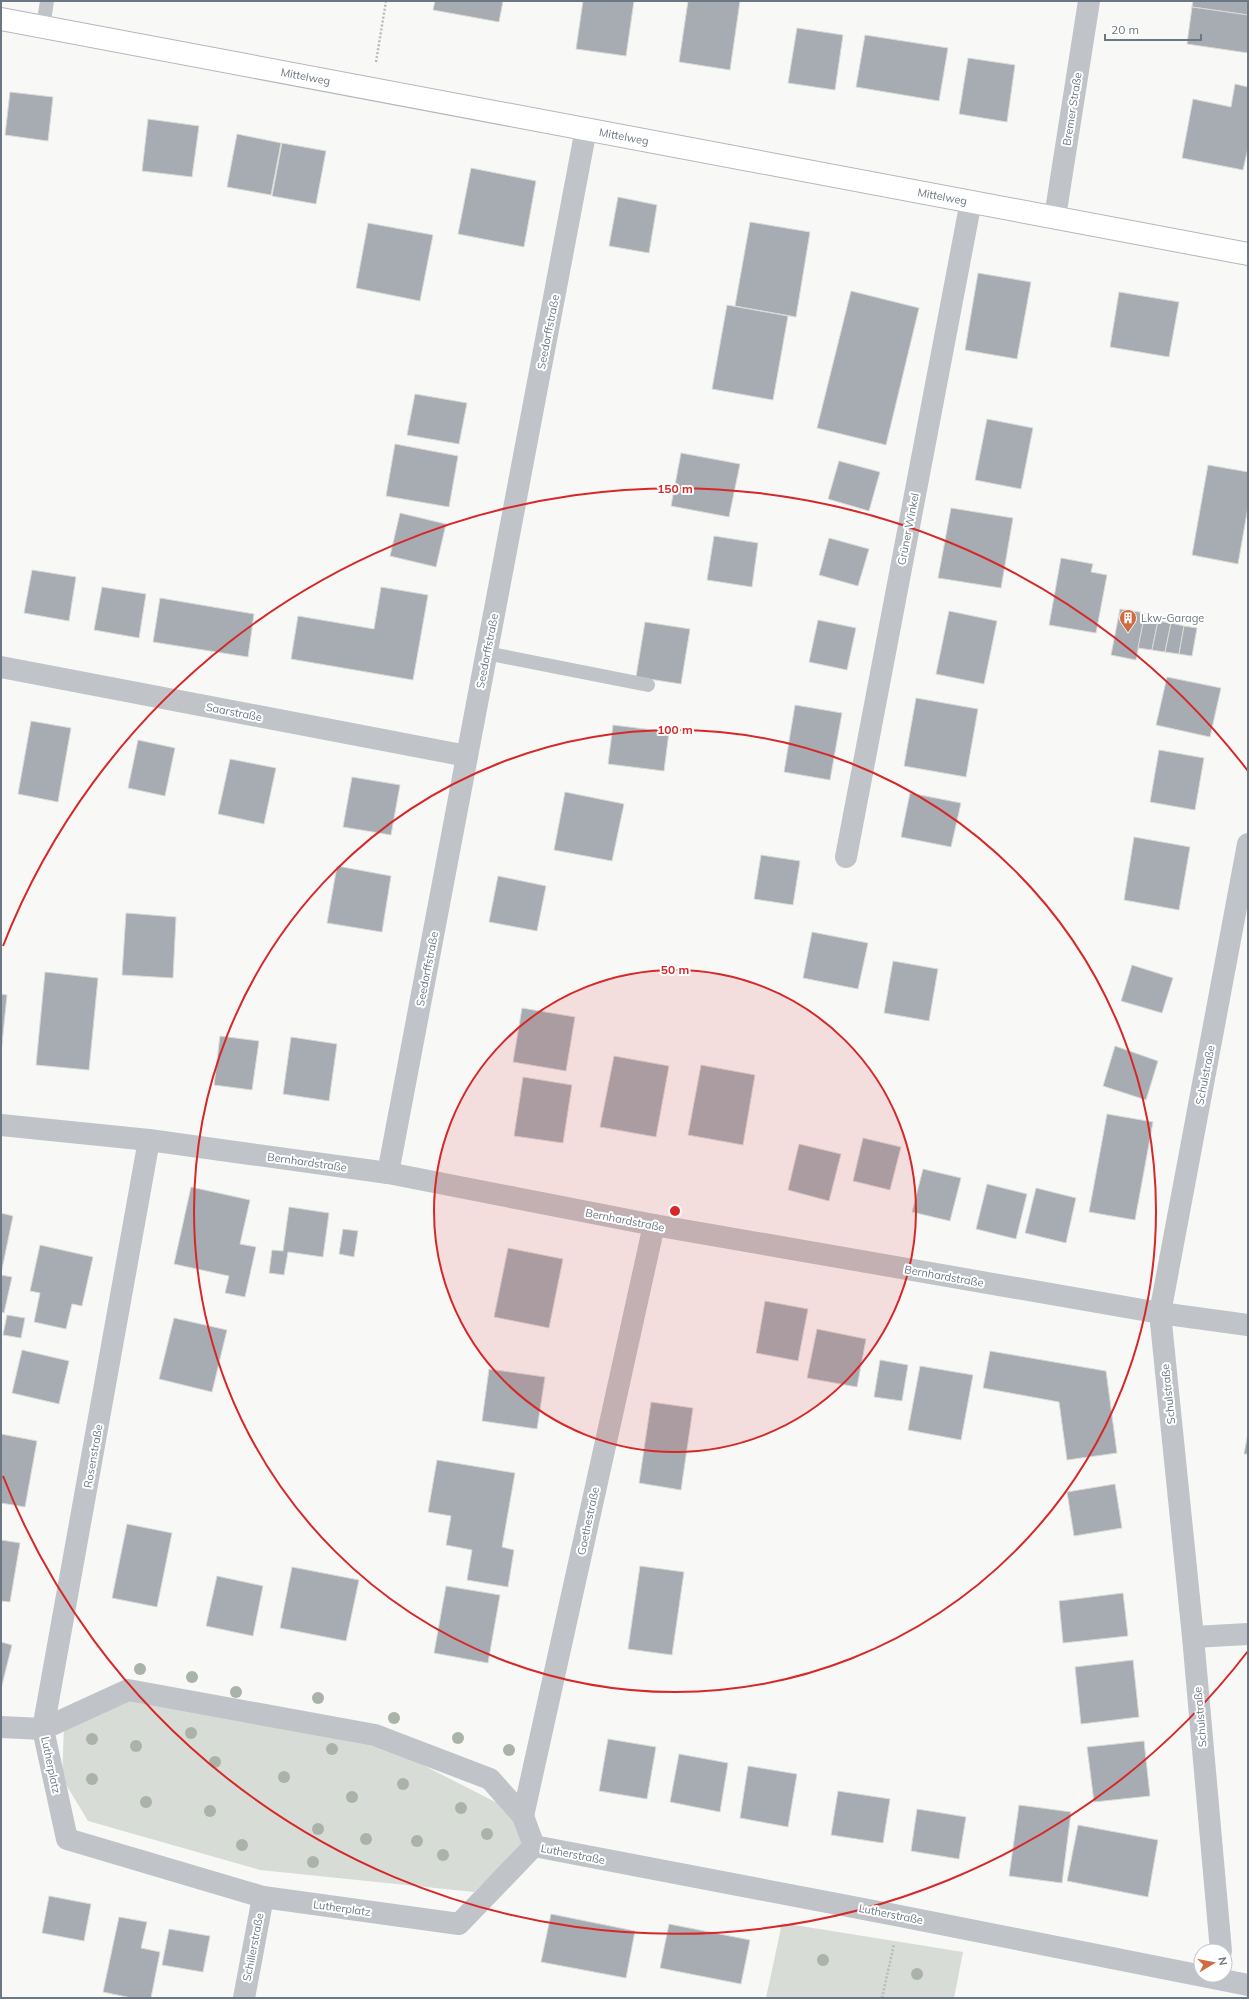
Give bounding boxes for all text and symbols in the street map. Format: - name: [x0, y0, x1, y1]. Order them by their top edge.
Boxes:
- scale bar: [1105, 16, 1201, 42]
- text: 20 m: [1111, 22, 1139, 37]
- street label: Mittelweg: [280, 65, 332, 88]
- street label: Bremer Straße: [1059, 71, 1085, 147]
- street label: Mittelweg: [598, 125, 650, 148]
- street label: Mittelweg: [916, 185, 968, 208]
- street label: Seedorffstraße: [534, 293, 562, 371]
- text: 150 m: [657, 481, 693, 496]
- street label: Grüner Winkel: [894, 492, 922, 566]
- building icon: Lkw-Garage: [1118, 608, 1138, 633]
- place label: Lkw-Garage: [1141, 611, 1204, 625]
- street label: Seedorffstraße: [473, 612, 501, 690]
- street label: Saarstraße: [205, 700, 263, 724]
- text: 100 m: [657, 722, 693, 737]
- street label: Seedorffstraße: [413, 930, 441, 1008]
- text: 50 m: [661, 962, 689, 977]
- street label: Schulstraße: [1192, 1044, 1218, 1106]
- street label: Bernhardstraße: [266, 1149, 348, 1175]
- centre of rings: [668, 1204, 682, 1218]
- street label: Bernhardstraße: [584, 1205, 666, 1235]
- street label: Bernhardstraße: [903, 1262, 985, 1290]
- street label: Schulstraße: [1158, 1363, 1178, 1425]
- street label: Rosenstraße: [81, 1423, 105, 1489]
- street label: Goethestraße: [574, 1486, 602, 1556]
- street label: Schulstraße: [1190, 1686, 1210, 1748]
- street label: Lutherplatz: [38, 1735, 64, 1795]
- street label: Lutherstraße: [540, 1841, 606, 1867]
- street label: Lutherplatz: [312, 1897, 372, 1919]
- street label: Lutherstraße: [858, 1901, 924, 1927]
- street label: Schillerstraße: [240, 1912, 266, 1982]
- north arrow: [1193, 1943, 1233, 1983]
- text: N: [1215, 1956, 1230, 1967]

